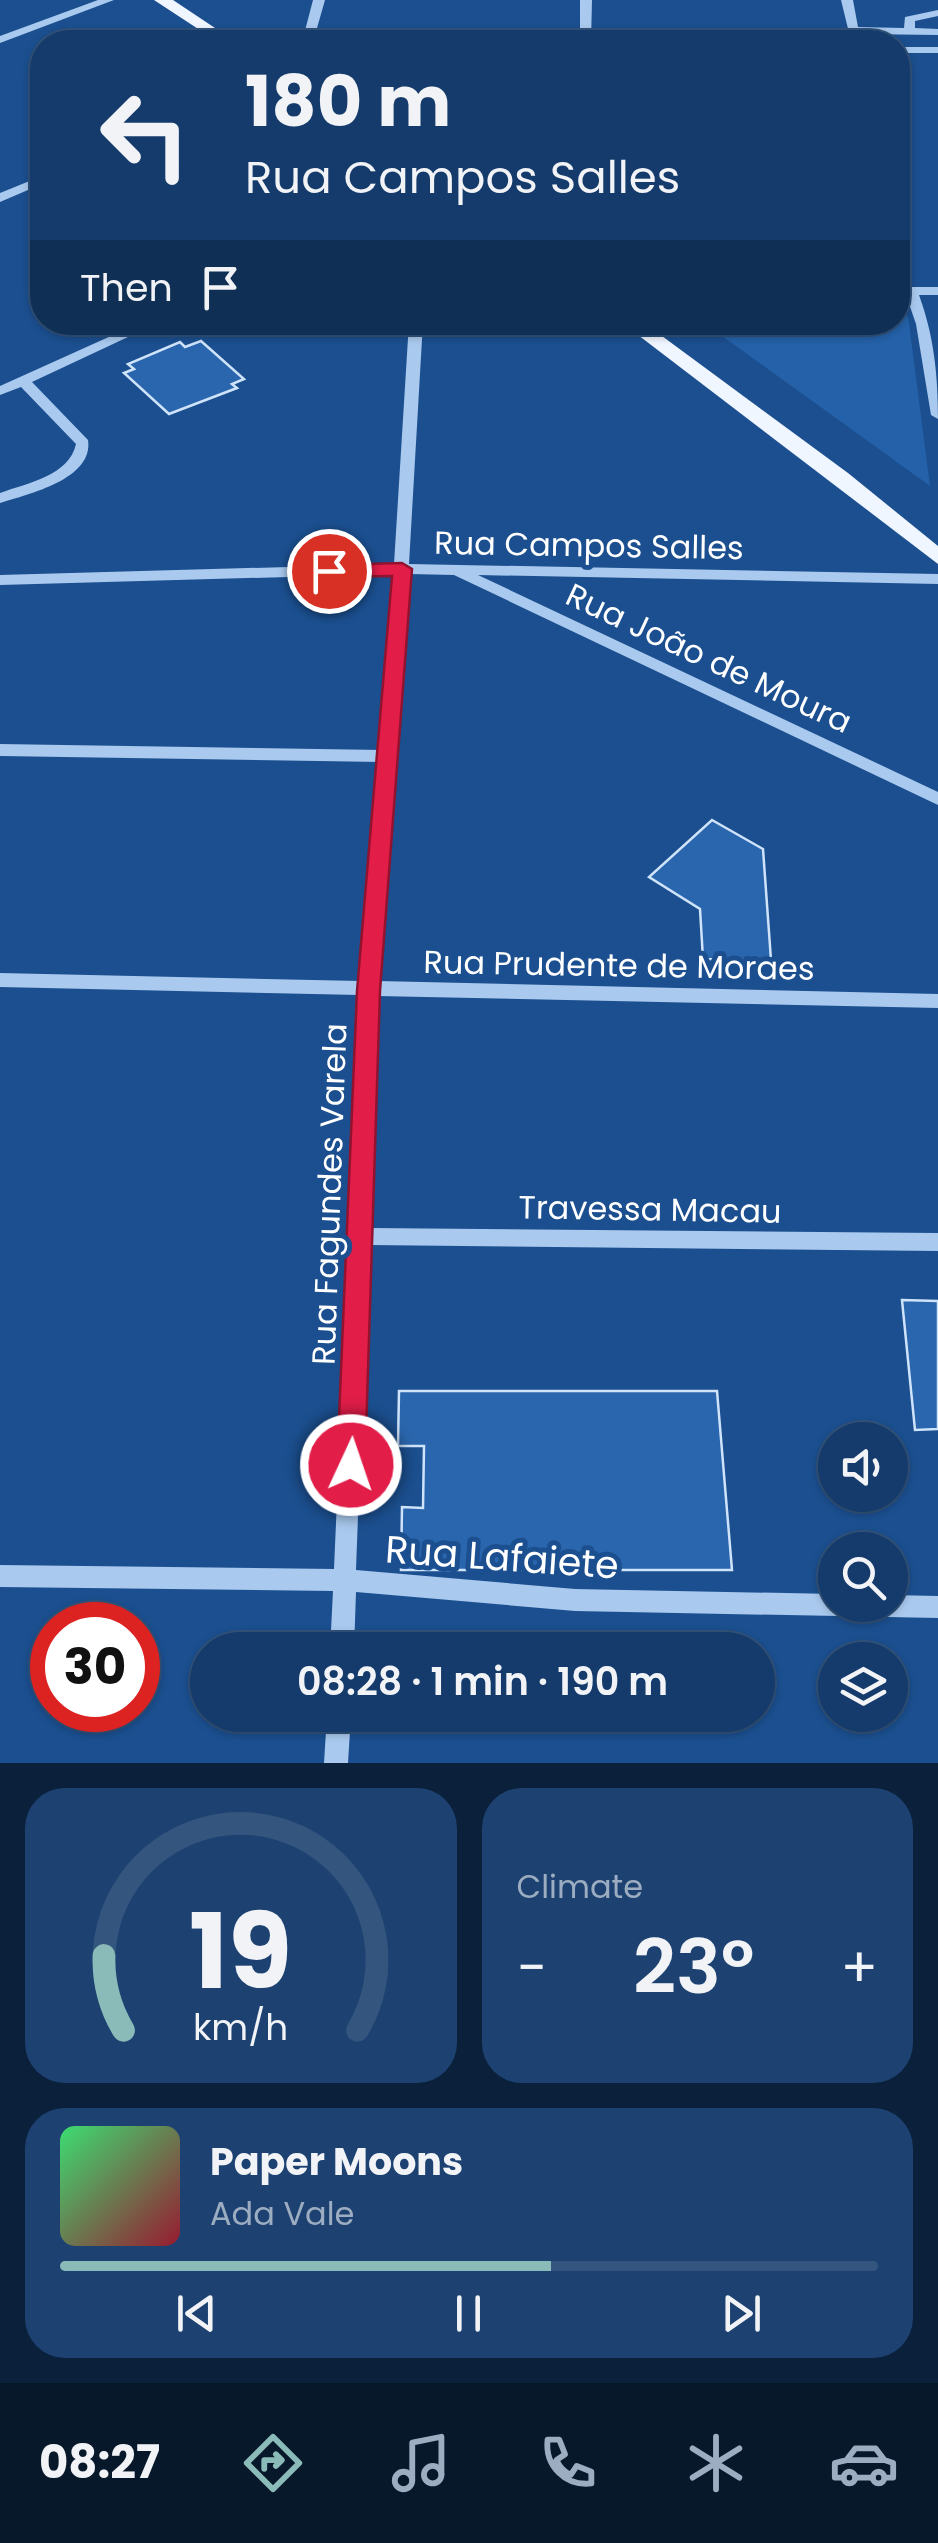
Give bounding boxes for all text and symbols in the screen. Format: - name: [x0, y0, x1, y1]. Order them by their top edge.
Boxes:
- text: 180 m: [245, 52, 451, 151]
- icon: left: [80, 70, 210, 200]
- text: Rua Campos Salles: [245, 146, 680, 209]
- icon: arrive: [193, 260, 248, 315]
- text: Then: [80, 261, 173, 314]
- street label: Rua Campos Salles: [434, 520, 744, 570]
- pin: [287, 529, 372, 614]
- icon: arrive: [302, 544, 357, 599]
- street label: Rua João de Moura: [559, 572, 859, 744]
- street label: Rua Prudente de Moraes: [423, 939, 815, 991]
- street label: Rua Fagundes Varela: [301, 1022, 357, 1366]
- street label: Travessa Macau: [518, 1184, 782, 1234]
- position arrow: [299, 1413, 403, 1517]
- map controls: [818, 1422, 908, 1732]
- button: sound: [818, 1422, 908, 1512]
- street label: Rua Lafaiete: [384, 1522, 620, 1592]
- button: search: [818, 1532, 908, 1622]
- speed limit sign: 30: [30, 1602, 160, 1732]
- button: layers: [818, 1642, 908, 1732]
- text: 08:28 · 1 min · 190 m: [297, 1655, 668, 1708]
- text: Climate: [517, 1864, 643, 1909]
- text: 19: [189, 1879, 292, 2024]
- text: 23°: [633, 1914, 754, 2019]
- text: −: [517, 1929, 547, 2006]
- text: +: [840, 1929, 878, 2006]
- text: km/h: [193, 2002, 288, 2053]
- text: Paper Moons: [210, 2135, 463, 2188]
- text: Ada Vale: [210, 2191, 354, 2236]
- icon: previous: [169, 2286, 224, 2341]
- icon: pause: [441, 2286, 496, 2341]
- icon: next: [714, 2286, 769, 2341]
- icon: directions: [238, 2428, 308, 2498]
- icon: music: [386, 2428, 456, 2498]
- icon: phone: [533, 2428, 603, 2498]
- icon: climate: [681, 2428, 751, 2498]
- icon: car: [829, 2428, 899, 2498]
- text: 08:27: [39, 2431, 160, 2494]

